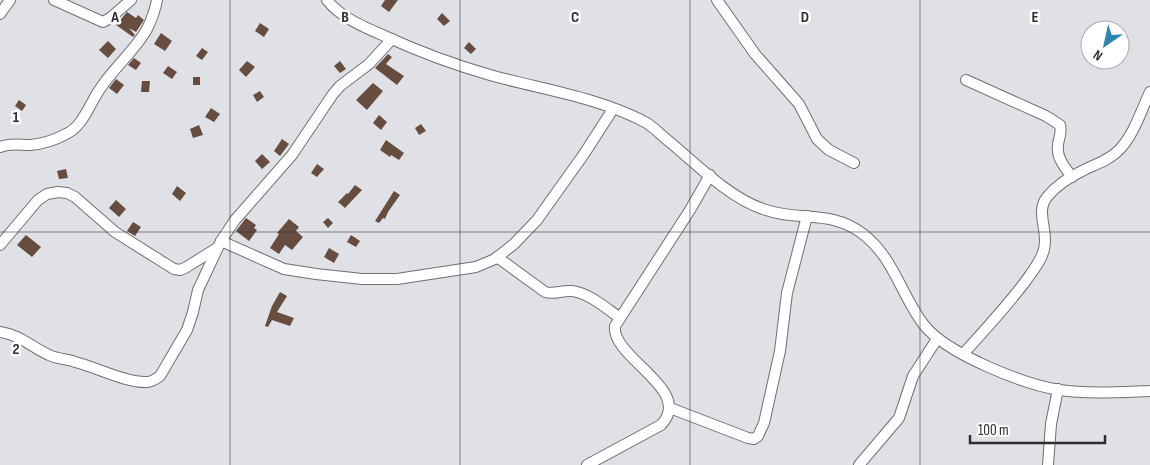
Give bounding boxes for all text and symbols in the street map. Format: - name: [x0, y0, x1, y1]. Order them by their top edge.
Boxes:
- text: A: [110, 8, 119, 27]
- text: B: [341, 8, 349, 27]
- text: C: [571, 8, 579, 27]
- text: D: [801, 8, 809, 27]
- text: E: [1032, 8, 1039, 27]
- north arrow: [1080, 20, 1130, 70]
- text: N: [1090, 46, 1106, 65]
- text: 1: [13, 108, 20, 127]
- text: 2: [12, 340, 20, 359]
- scale bar: [970, 412, 1105, 444]
- text: 100 m: [978, 421, 1009, 440]

